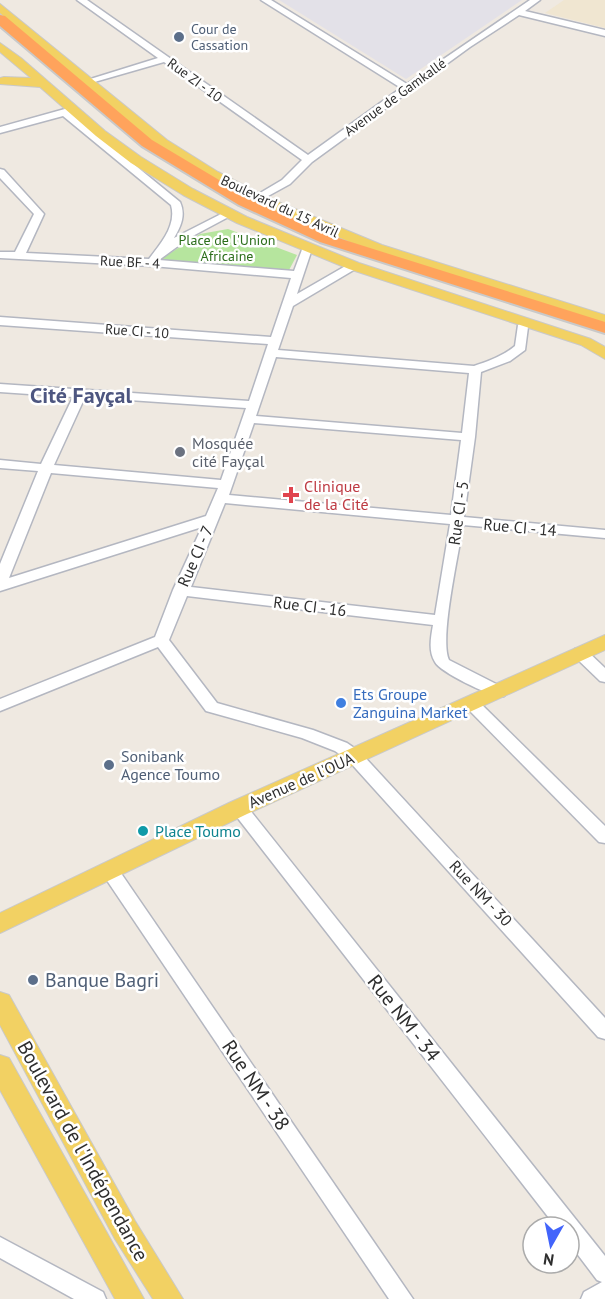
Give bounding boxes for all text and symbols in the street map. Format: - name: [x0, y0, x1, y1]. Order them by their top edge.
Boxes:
- place label: Cour de Cassation: [191, 20, 248, 54]
- marker: Cour de Cassation: [172, 30, 186, 44]
- street label: Rue ZI - 10: [164, 54, 226, 106]
- street label: Avenue de Gamkallé: [340, 54, 450, 140]
- street label: Boulevard du 15 Avril: [218, 171, 342, 241]
- park label: Place de l'Union Africaine: [179, 231, 275, 265]
- street label: Rue BF - 4: [100, 251, 161, 273]
- street label: Rue CI - 10: [104, 320, 170, 342]
- district label: Cité Fayçal: [30, 381, 132, 409]
- place label: Mosquée cité Fayçal: [192, 433, 265, 471]
- marker: Mosquée cité Fayçal: [173, 445, 187, 459]
- place label: Clinique de la Cité: [304, 476, 369, 514]
- street label: Rue CI - 5: [444, 480, 472, 546]
- marker: Clinique de la Cité: [282, 486, 300, 504]
- street label: Rue CI - 14: [483, 514, 558, 540]
- street label: Rue CI - 7: [173, 522, 217, 590]
- street label: Rue CI - 16: [272, 592, 348, 620]
- place label: Ets Groupe Zanguina Market: [353, 684, 468, 722]
- marker: Ets Groupe Zanguina Market: [334, 696, 348, 710]
- place label: Sonibank Agence Toumo: [121, 746, 220, 784]
- street label: Avenue de l'OUA: [245, 748, 357, 812]
- marker: Sonibank Agence Toumo: [102, 758, 116, 772]
- place label: Place Toumo: [155, 821, 241, 841]
- marker: Place Toumo: [136, 824, 150, 838]
- street label: Rue NM - 30: [445, 856, 517, 930]
- place label: Banque Bagri: [45, 967, 159, 993]
- street label: Rue NM - 34: [362, 969, 446, 1067]
- marker: Banque Bagri: [26, 973, 40, 987]
- street label: Rue NM - 38: [216, 1035, 296, 1135]
- street label: Boulevard de l'Indépendance: [12, 1036, 154, 1266]
- north arrow: [521, 1215, 581, 1275]
- text: N: [542, 1249, 555, 1271]

